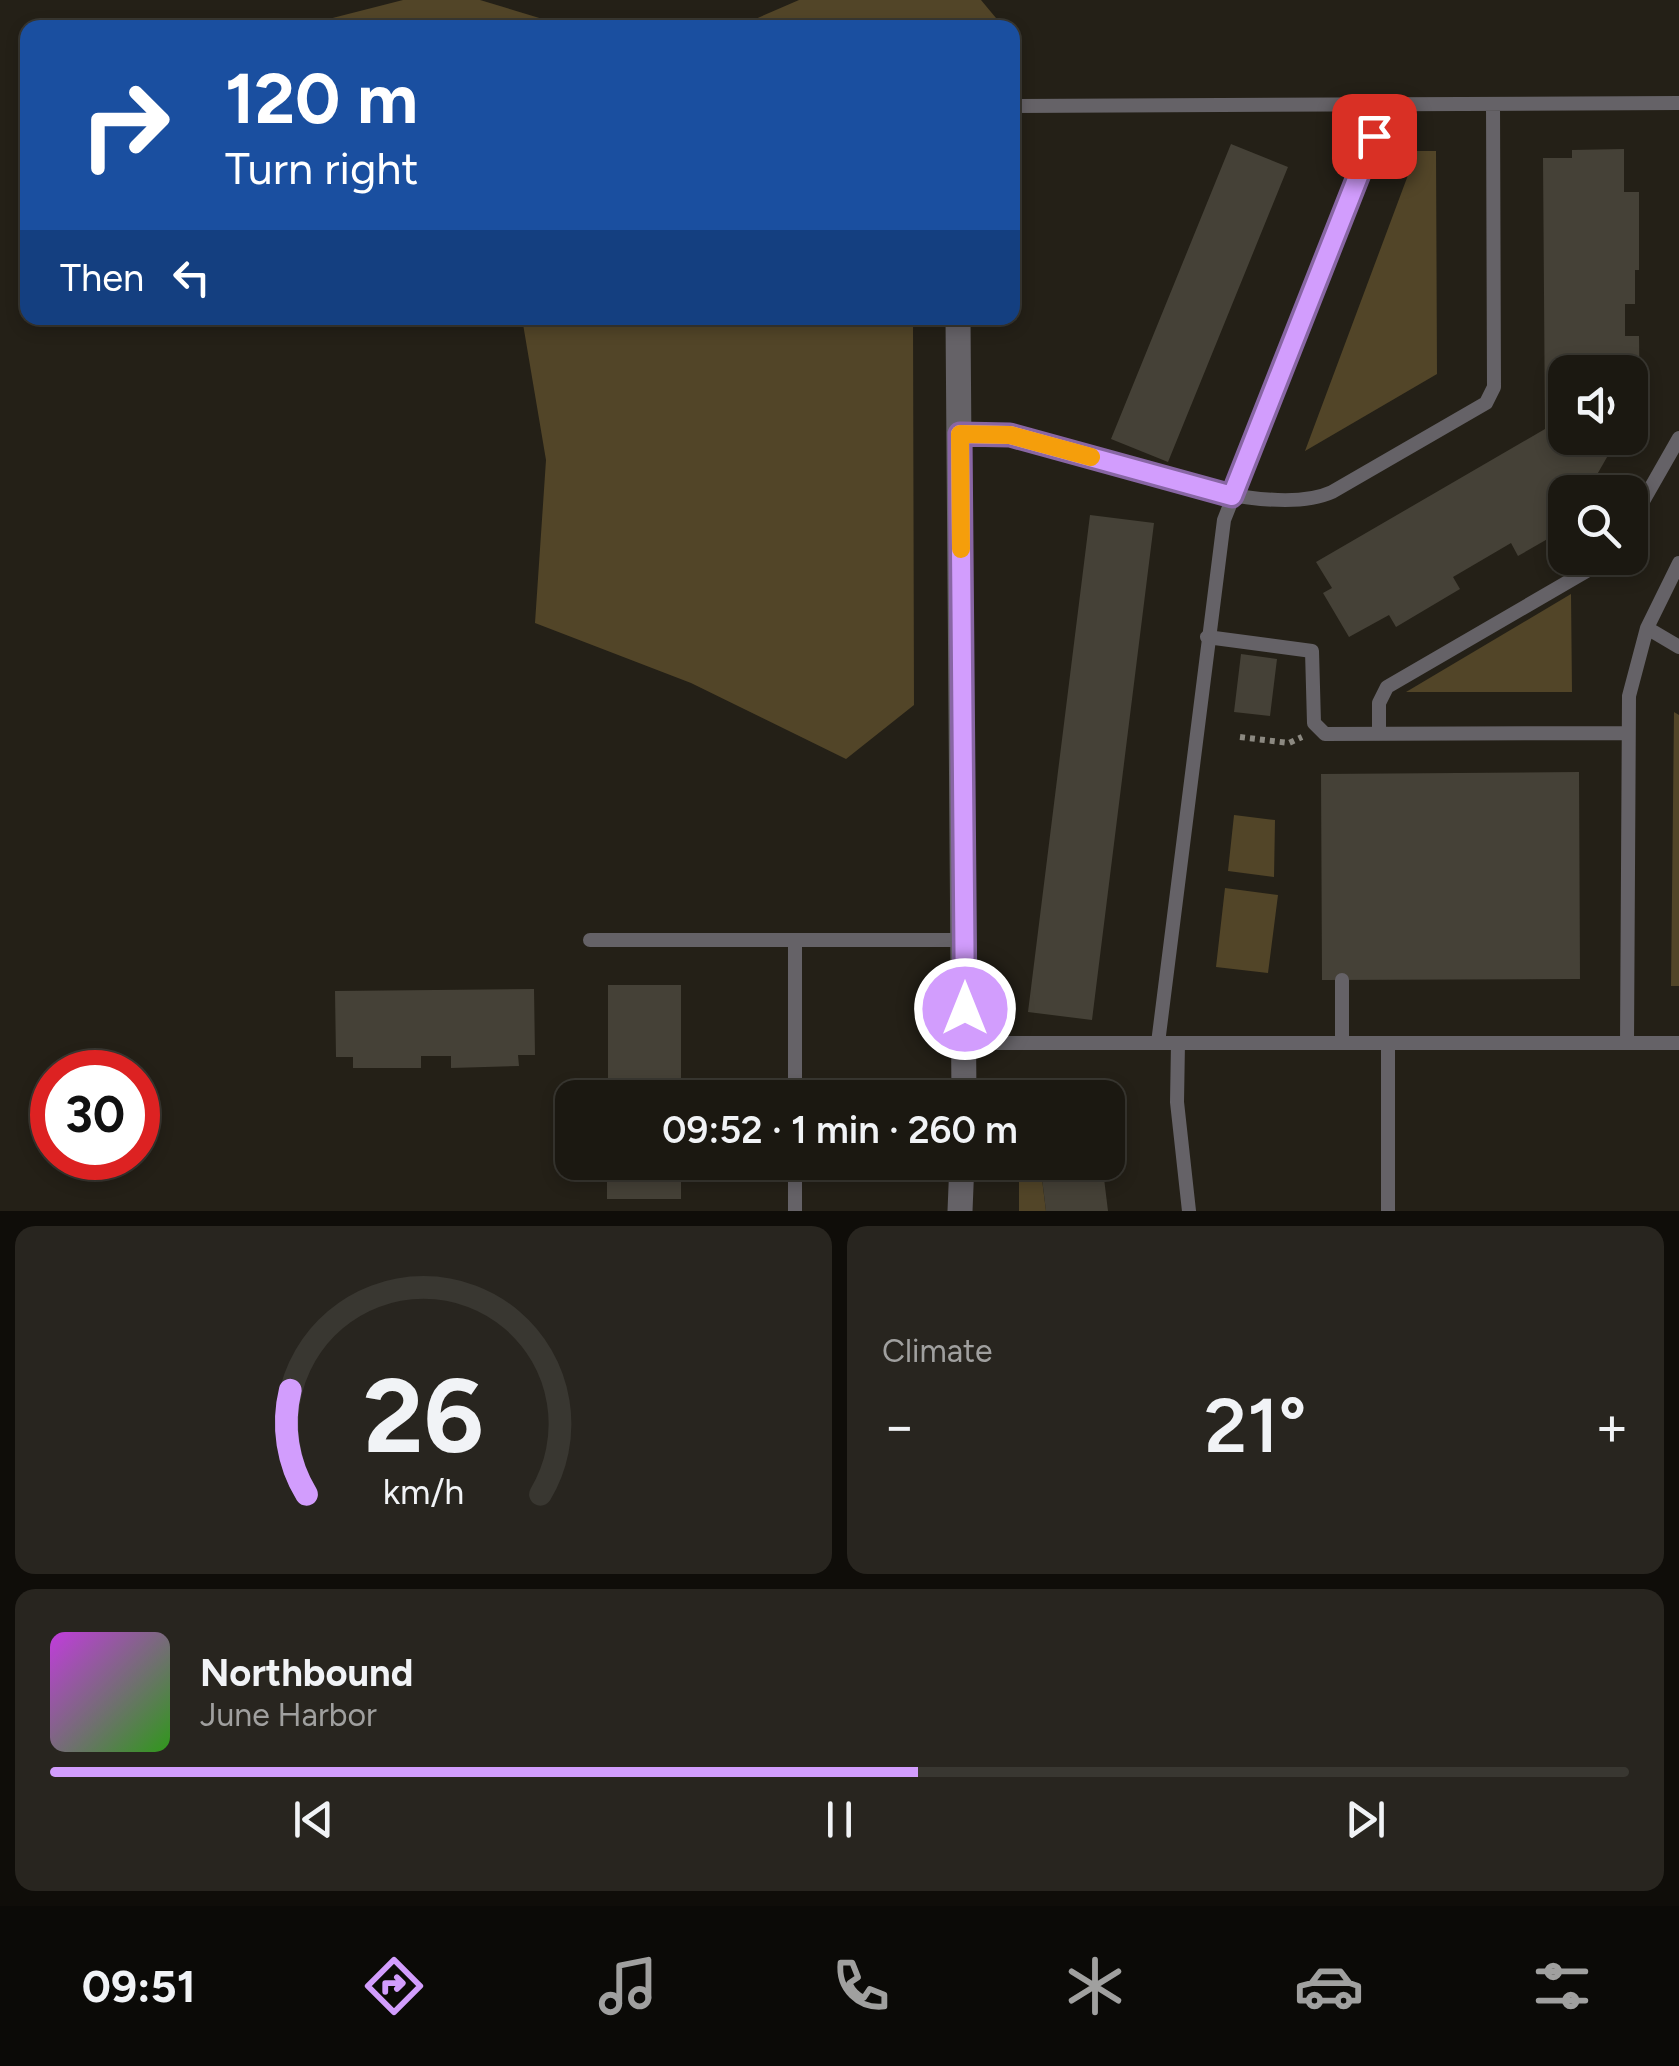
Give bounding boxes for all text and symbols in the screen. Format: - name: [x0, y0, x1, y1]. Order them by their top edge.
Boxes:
- text: 120 m: [225, 56, 418, 141]
- icon: right: [60, 60, 190, 190]
- pin: [1332, 94, 1417, 179]
- icon: arrive: [1347, 109, 1402, 164]
- text: Turn right: [225, 141, 418, 195]
- icon: left: [164, 250, 219, 305]
- text: Then: [60, 255, 144, 301]
- map controls: [1548, 355, 1648, 575]
- button: sound: [1548, 355, 1648, 455]
- button: search: [1548, 475, 1648, 575]
- position arrow: [913, 957, 1017, 1061]
- speed limit sign: 30: [30, 1050, 160, 1180]
- text: 09:52 · 1 min · 260 m: [662, 1107, 1018, 1153]
- text: Climate: [882, 1332, 993, 1370]
- text: 26: [363, 1353, 484, 1478]
- text: 21°: [1204, 1381, 1307, 1471]
- text: −: [882, 1393, 916, 1459]
- text: +: [1595, 1393, 1629, 1459]
- text: km/h: [383, 1470, 464, 1513]
- text: Northbound: [200, 1650, 413, 1696]
- text: June Harbor: [200, 1696, 377, 1734]
- icon: previous: [286, 1792, 341, 1847]
- icon: pause: [812, 1792, 867, 1847]
- icon: next: [1338, 1792, 1393, 1847]
- icon: directions: [359, 1951, 429, 2021]
- icon: music: [593, 1951, 663, 2021]
- icon: phone: [826, 1951, 896, 2021]
- icon: climate: [1060, 1951, 1130, 2021]
- icon: car: [1294, 1951, 1364, 2021]
- icon: filters: [1527, 1951, 1597, 2021]
- text: 09:51: [82, 1959, 196, 2013]

